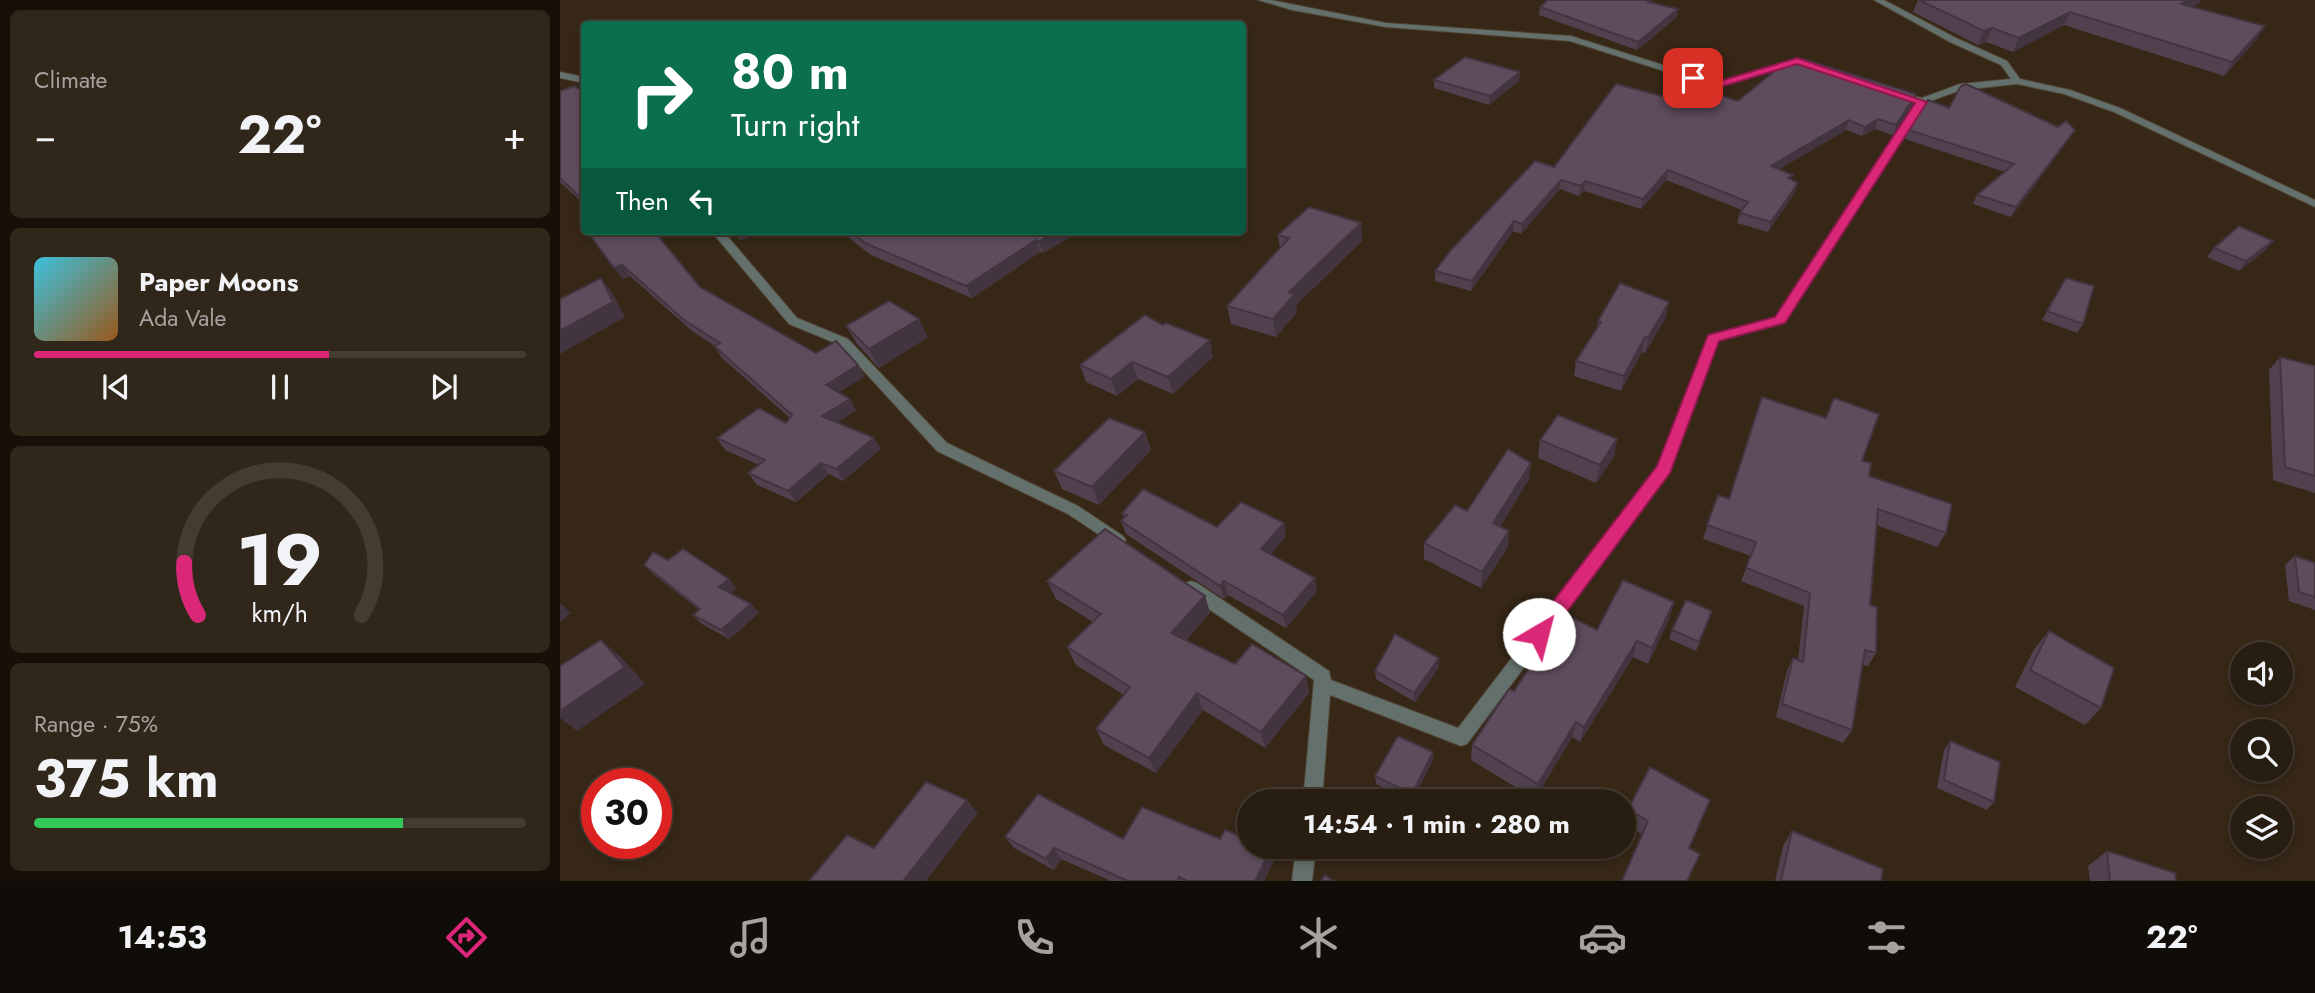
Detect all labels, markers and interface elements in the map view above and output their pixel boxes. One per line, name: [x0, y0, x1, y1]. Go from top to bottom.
text: 80 m: [731, 37, 849, 107]
pin: [1663, 48, 1723, 108]
icon: right: [616, 49, 707, 140]
icon: arrive: [1674, 59, 1712, 97]
text: Climate: [34, 63, 107, 97]
text: 22°: [238, 97, 321, 173]
text: Turn right: [731, 102, 860, 148]
text: −: [34, 108, 56, 163]
text: +: [503, 108, 526, 163]
text: Then: [616, 182, 669, 220]
icon: left: [683, 182, 721, 220]
text: Paper Moons: [139, 263, 299, 301]
text: Ada Vale: [139, 301, 226, 335]
icon: previous: [97, 368, 135, 406]
icon: pause: [261, 368, 299, 406]
icon: next: [425, 368, 463, 406]
text: 19: [237, 508, 323, 613]
text: km/h: [252, 595, 308, 631]
position arrow: [1502, 597, 1576, 671]
map controls: [2230, 642, 2293, 859]
button: sound: [2230, 642, 2293, 705]
text: Range · 75%: [34, 707, 158, 741]
button: search: [2230, 719, 2293, 782]
text: 375 km: [34, 741, 219, 817]
speed limit sign: 30: [581, 768, 672, 859]
button: layers: [2230, 796, 2293, 859]
text: 14:54 · 1 min · 280 m: [1303, 805, 1570, 843]
icon: directions: [442, 913, 491, 962]
icon: music: [726, 913, 775, 962]
icon: phone: [1010, 913, 1059, 962]
icon: climate: [1294, 913, 1343, 962]
icon: car: [1578, 913, 1627, 962]
icon: filters: [1862, 913, 1911, 962]
text: 14:53: [118, 914, 207, 960]
text: 22°: [2146, 914, 2197, 960]

